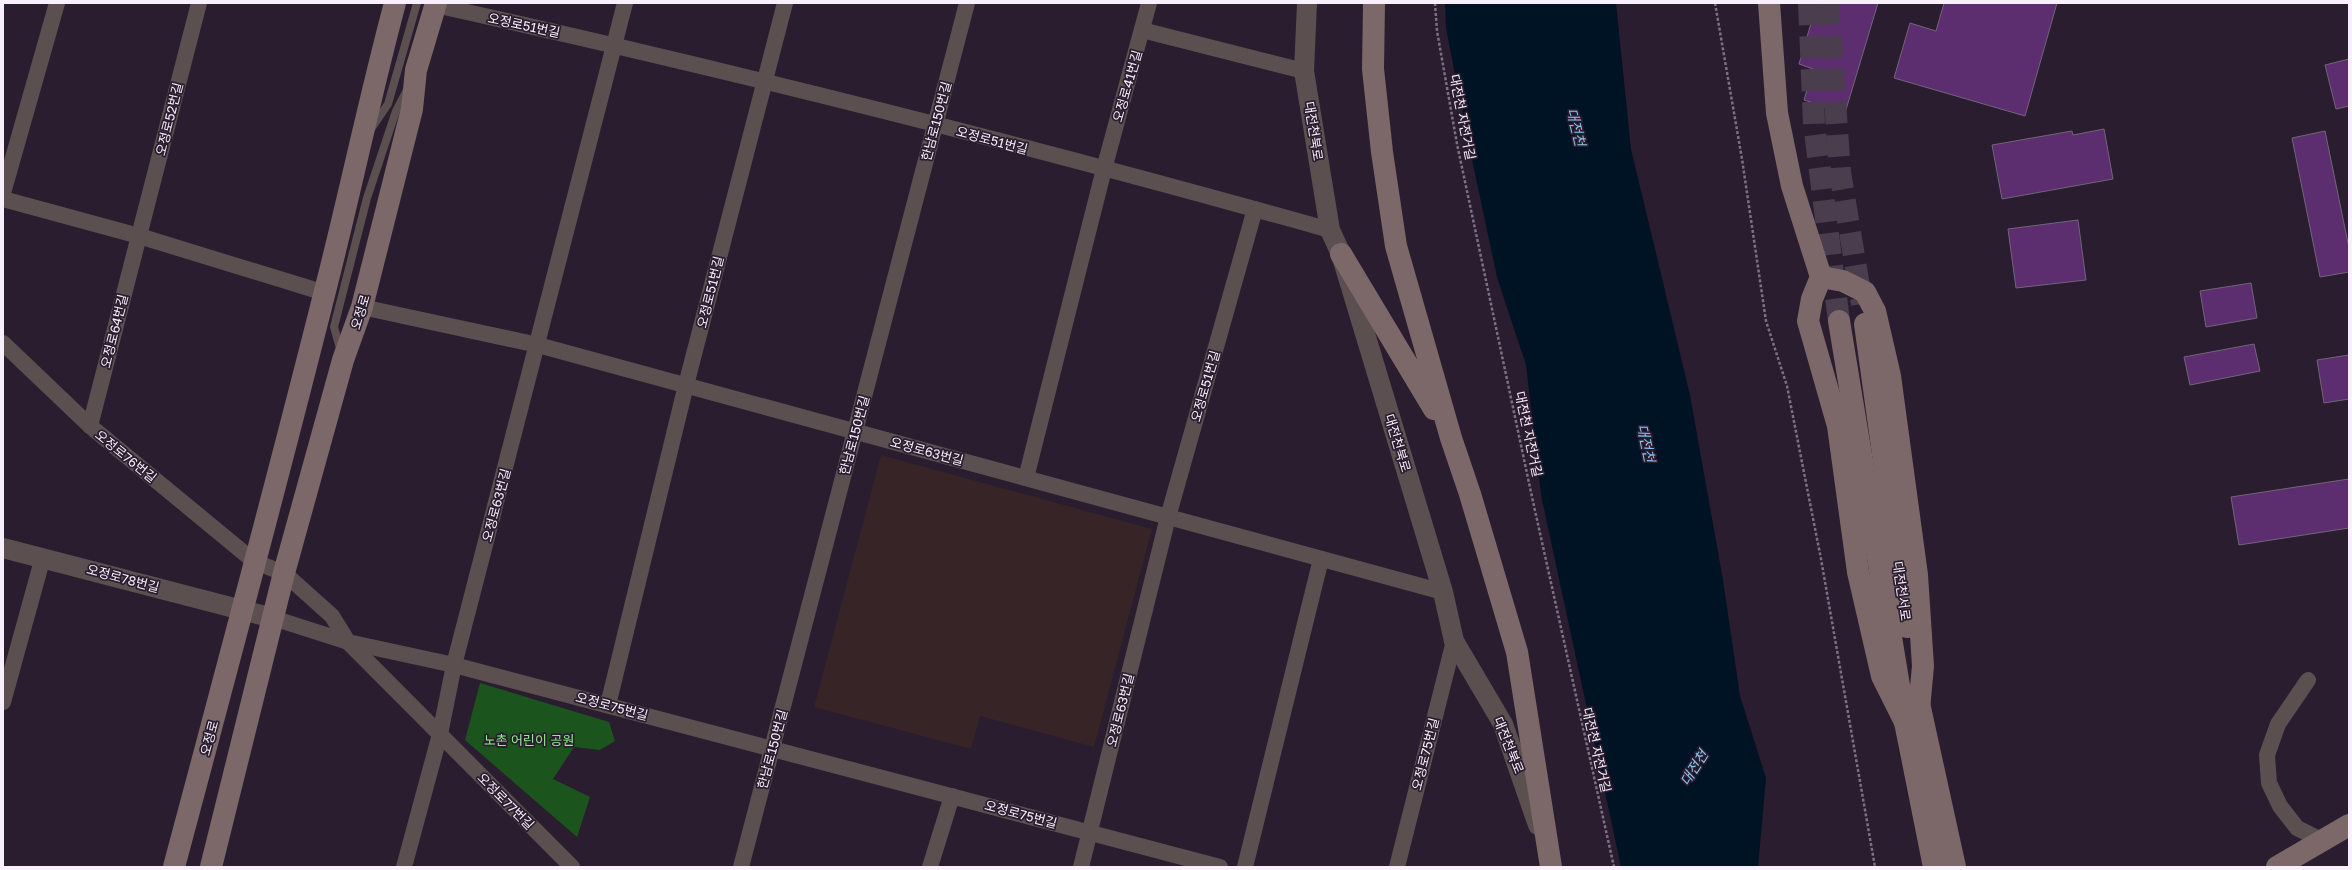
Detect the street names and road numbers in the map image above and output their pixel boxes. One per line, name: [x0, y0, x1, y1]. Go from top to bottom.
street label: 오정로51번길: [486, 10, 562, 40]
street label: 오정로41번길: [1109, 48, 1145, 124]
street label: 대전천 자전거길: [1447, 73, 1479, 161]
street label: 한남로150번길: [918, 79, 954, 163]
street label: 오정로52번길: [152, 81, 186, 157]
street label: 대전천북로: [1301, 100, 1327, 162]
street label: 오정로51번길: [954, 123, 1030, 157]
street label: 오정로51번길: [693, 254, 727, 330]
street label: 오정로64번길: [97, 292, 131, 370]
street label: 오정로: [347, 292, 373, 332]
street label: 오정로51번길: [1187, 348, 1223, 424]
street label: 대전천 자전거길: [1512, 390, 1546, 478]
street label: 한남로150번길: [836, 393, 872, 477]
street label: 대전천북로: [1382, 412, 1414, 474]
street label: 오정로76번길: [92, 426, 160, 486]
street label: 오정로63번길: [889, 434, 965, 468]
street label: 오정로63번길: [479, 467, 513, 543]
street label: 대전천서로: [1890, 560, 1914, 622]
street label: 오정로78번길: [85, 561, 161, 595]
street label: 오정로63번길: [1103, 672, 1137, 748]
street label: 오정로75번길: [574, 689, 650, 723]
street label: 대전천 자전거길: [1579, 706, 1615, 794]
street label: 한남로150번길: [754, 707, 790, 791]
street label: 대전천북로: [1490, 714, 1528, 776]
street label: 오정로75번길: [1408, 716, 1442, 792]
street label: 오정로: [197, 719, 221, 757]
street label: 오정로77번길: [474, 769, 538, 833]
street label: 오정로75번길: [983, 797, 1059, 831]

